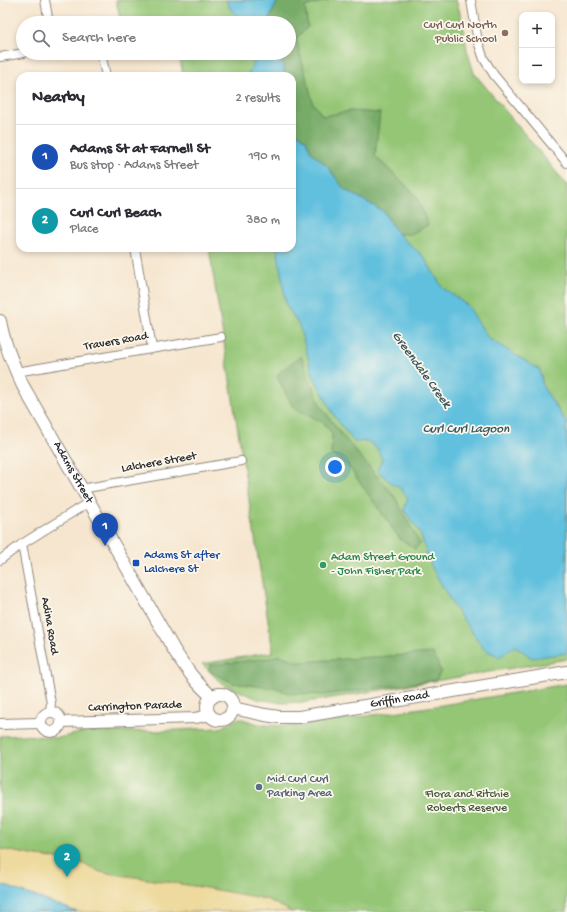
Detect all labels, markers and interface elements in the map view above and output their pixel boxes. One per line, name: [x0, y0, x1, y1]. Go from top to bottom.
map controls: [519, 12, 555, 84]
button: +: [519, 12, 555, 48]
search box: [16, 16, 296, 60]
place label: Curl Curl North Public School: [424, 19, 498, 47]
icon: search: [30, 27, 52, 49]
marker: Curl Curl North Public School: [500, 28, 510, 38]
text: Search here: [62, 29, 136, 47]
button: −: [519, 48, 555, 84]
text: Nearby: [32, 88, 85, 108]
text: 2 results: [235, 91, 280, 106]
text: Adams St at Farnell St: [70, 140, 210, 158]
text: 1: [42, 149, 48, 164]
text: 190 m: [249, 149, 280, 164]
text: Bus stop · Adams Street: [70, 158, 198, 173]
text: Curl Curl Beach: [70, 204, 162, 222]
text: 2: [42, 213, 48, 228]
text: 380 m: [246, 213, 280, 228]
text: Place: [70, 222, 98, 237]
street label: Travers Road: [82, 329, 150, 355]
water label: Greendale Creek: [388, 329, 454, 412]
water label: Curl Curl Lagoon: [423, 422, 510, 437]
street label: Adams Street: [49, 439, 96, 507]
street label: Lalchere Street: [121, 449, 199, 476]
your location: [325, 457, 345, 477]
pin: 1: [92, 513, 118, 546]
place label: Adams St after Lalchere St: [144, 549, 221, 577]
place label: Adam Street Ground - John Fisher Park: [331, 551, 435, 579]
marker: Adams St after Lalchere St: [131, 558, 141, 568]
marker: Adam Street Ground - John Fisher Park: [318, 560, 328, 570]
street label: Adina Road: [37, 596, 61, 657]
street label: Griffin Road: [369, 688, 431, 712]
street label: Carrington Parade: [88, 698, 183, 716]
place label: Mid Curl Curl Parking Area: [266, 773, 332, 801]
marker: Mid Curl Curl Parking Area: [254, 782, 264, 792]
park label: Flora and Ritchie Roberts Reserve: [424, 788, 510, 816]
pin: 2: [54, 844, 80, 877]

